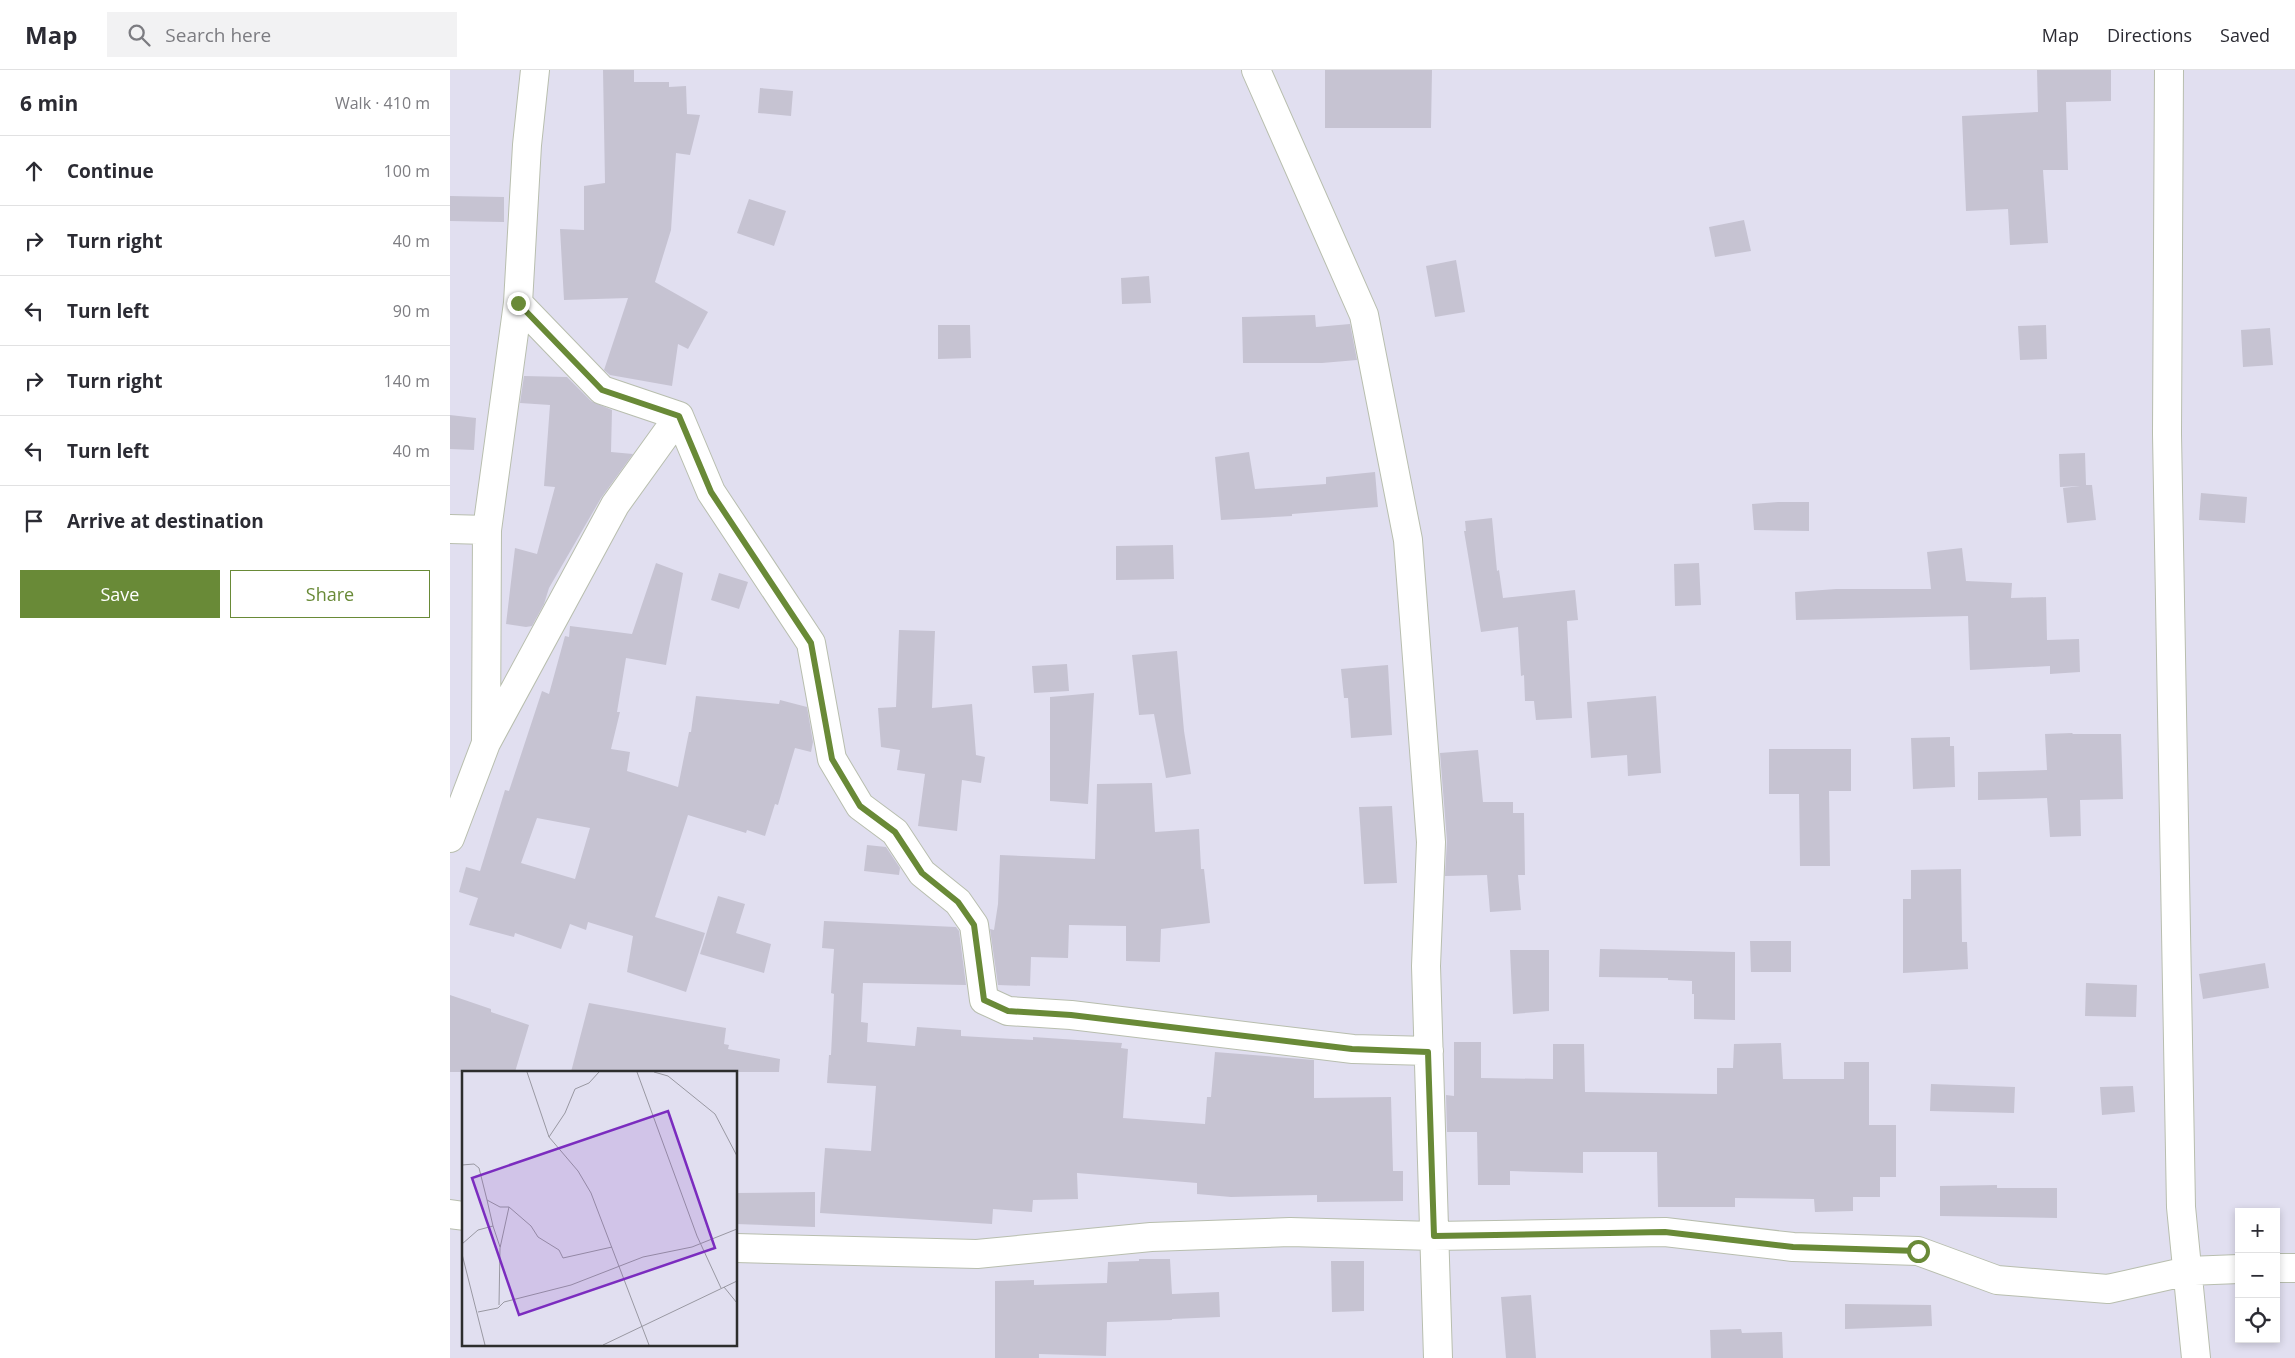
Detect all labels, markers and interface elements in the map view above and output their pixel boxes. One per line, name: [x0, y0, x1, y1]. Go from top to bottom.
search box: [107, 12, 457, 57]
text: Map: [25, 18, 77, 51]
icon: search: [125, 21, 153, 49]
text: Search here: [165, 22, 271, 48]
text: Map: [2042, 23, 2079, 47]
text: Directions: [2107, 23, 2192, 47]
text: Saved: [2220, 23, 2270, 47]
text: 6 min: [20, 89, 78, 117]
text: Walk · 410 m: [335, 92, 430, 114]
icon: ahead: [20, 157, 48, 185]
text: Continue: [67, 158, 154, 184]
text: 100 m: [384, 160, 430, 182]
icon: right: [20, 227, 48, 255]
text: Turn right: [67, 228, 162, 254]
text: 40 m: [393, 230, 430, 252]
route end: [507, 292, 530, 315]
icon: left: [20, 297, 48, 325]
text: Turn left: [67, 298, 149, 324]
text: 90 m: [393, 300, 430, 322]
icon: right: [20, 367, 48, 395]
text: Turn right: [67, 368, 162, 394]
text: 140 m: [384, 370, 430, 392]
icon: left: [20, 437, 48, 465]
text: Turn left: [67, 438, 149, 464]
text: 40 m: [393, 440, 430, 462]
icon: arrive: [20, 507, 48, 535]
text: Arrive at destination: [67, 508, 264, 534]
button: Save: [20, 570, 220, 618]
button: Share: [230, 570, 430, 618]
inset map: [462, 1071, 738, 1346]
map controls: [2235, 1208, 2280, 1343]
button: +: [2235, 1208, 2280, 1253]
route start: [1907, 1240, 1930, 1263]
button: −: [2235, 1253, 2280, 1298]
button: locate: [2235, 1298, 2280, 1343]

